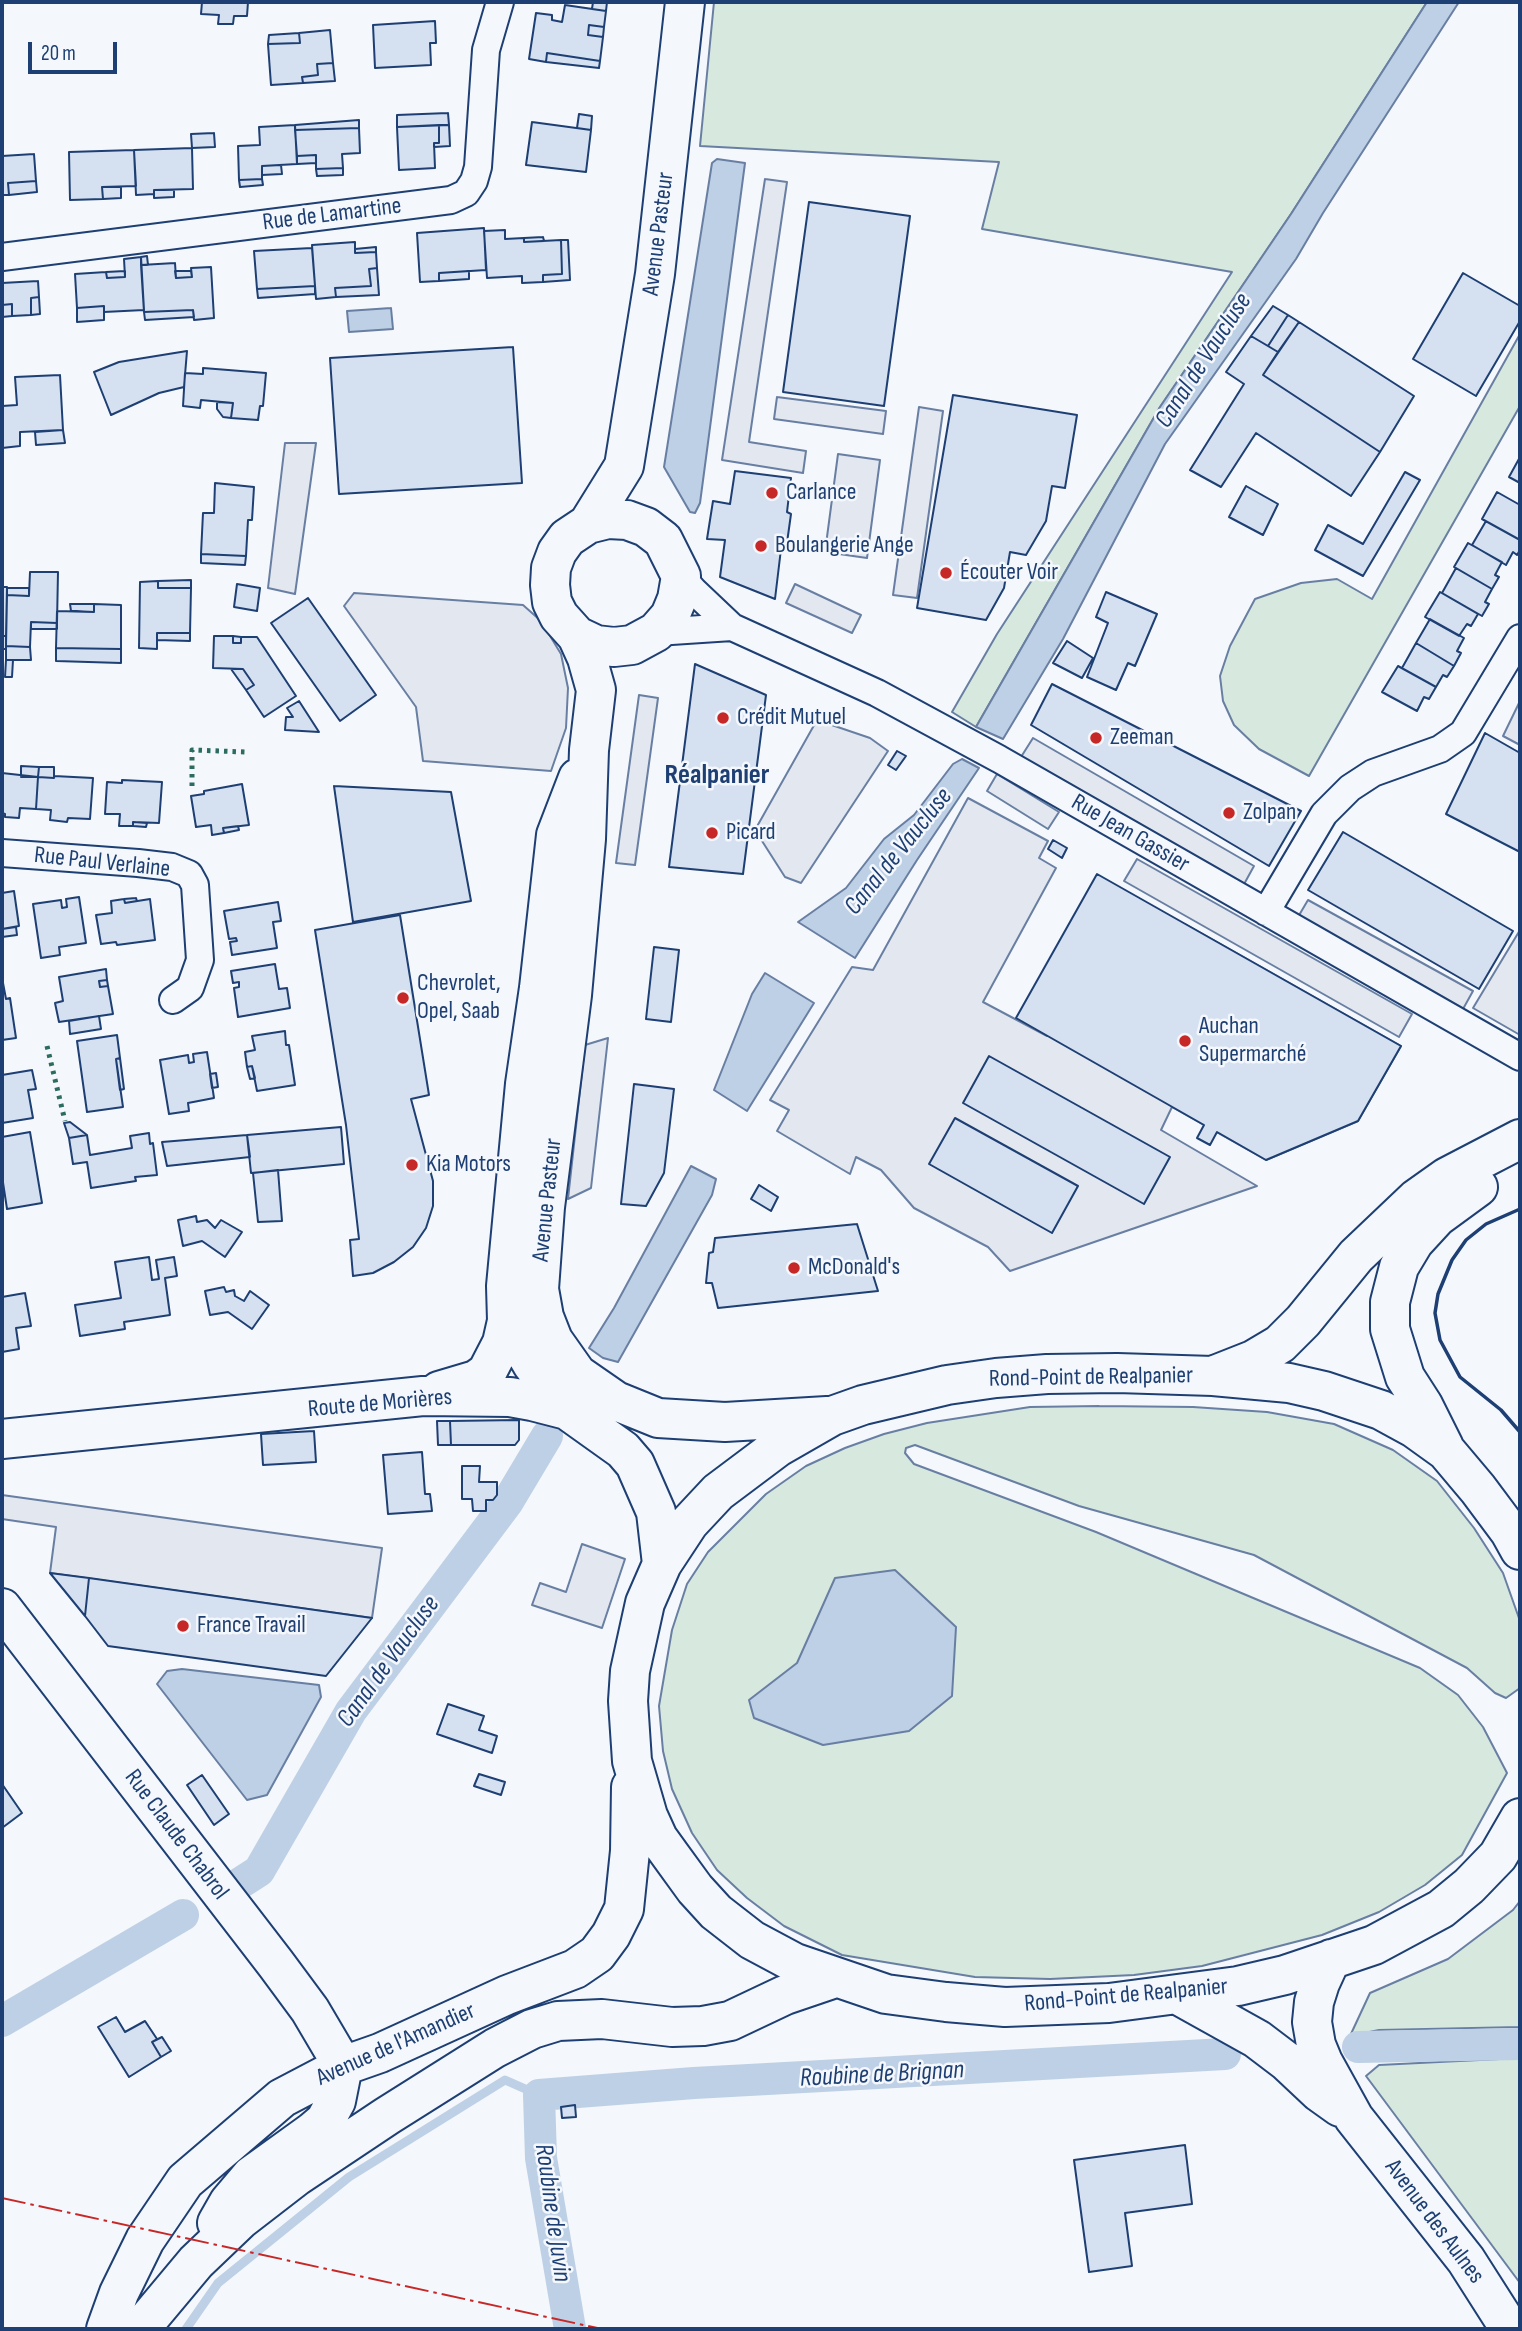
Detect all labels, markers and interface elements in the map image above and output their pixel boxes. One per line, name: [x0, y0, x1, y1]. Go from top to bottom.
scale bar: [32, 28, 121, 72]
text: 20 m: [41, 41, 76, 66]
street label: Avenue Pasteur: [637, 171, 681, 297]
street label: Rue de Lamartine: [261, 192, 403, 238]
water label: Canal de Vaucluse: [1149, 288, 1259, 434]
place label: Carlance: [786, 479, 856, 507]
marker: Carlance: [764, 485, 780, 501]
place label: Boulangerie Ange: [775, 532, 914, 560]
marker: Boulangerie Ange: [753, 538, 769, 554]
place label: Écouter Voir: [960, 559, 1058, 587]
marker: Écouter Voir: [938, 565, 954, 581]
place label: Crédit Mutuel: [737, 704, 846, 732]
marker: Crédit Mutuel: [715, 710, 731, 726]
place label: Zeeman: [1110, 724, 1174, 752]
marker: Zeeman: [1088, 730, 1104, 746]
district label: Réalpanier: [665, 759, 769, 793]
water label: Canal de Vaucluse: [838, 782, 960, 922]
street label: Rue Jean Gassier: [1066, 789, 1194, 879]
place label: Zolpan: [1243, 799, 1296, 827]
marker: Zolpan: [1221, 805, 1237, 821]
place label: Picard: [726, 819, 776, 847]
marker: Picard: [704, 825, 720, 841]
street label: Rue Paul Verlaine: [33, 842, 171, 884]
place label: Chevrolet, Opel, Saab: [417, 970, 501, 1026]
marker: Chevrolet, Opel, Saab: [395, 990, 411, 1006]
place label: Auchan Supermarché: [1199, 1013, 1306, 1069]
marker: Auchan Supermarché: [1177, 1033, 1193, 1049]
street label: Avenue Pasteur: [527, 1137, 569, 1263]
place label: Kia Motors: [426, 1151, 511, 1179]
marker: Kia Motors: [404, 1157, 420, 1173]
place label: McDonald's: [808, 1254, 900, 1282]
marker: McDonald's: [786, 1260, 802, 1276]
street label: Rond-Point de Realpanier: [989, 1362, 1193, 1394]
street label: Route de Morières: [307, 1383, 453, 1425]
water label: Canal de Vaucluse: [331, 1590, 447, 1734]
place label: France Travail: [197, 1612, 306, 1640]
marker: France Travail: [175, 1618, 191, 1634]
street label: Rue Claude Chabrol: [118, 1764, 234, 1906]
street label: Rond-Point de Realpanier: [1023, 1973, 1229, 2019]
street label: Avenue de l'Amandier: [312, 1997, 480, 2093]
water label: Roubine de Brignan: [799, 2055, 965, 2095]
water label: Roubine de Juvin: [527, 2142, 577, 2284]
street label: Avenue des Aulnes: [1378, 2154, 1490, 2290]

